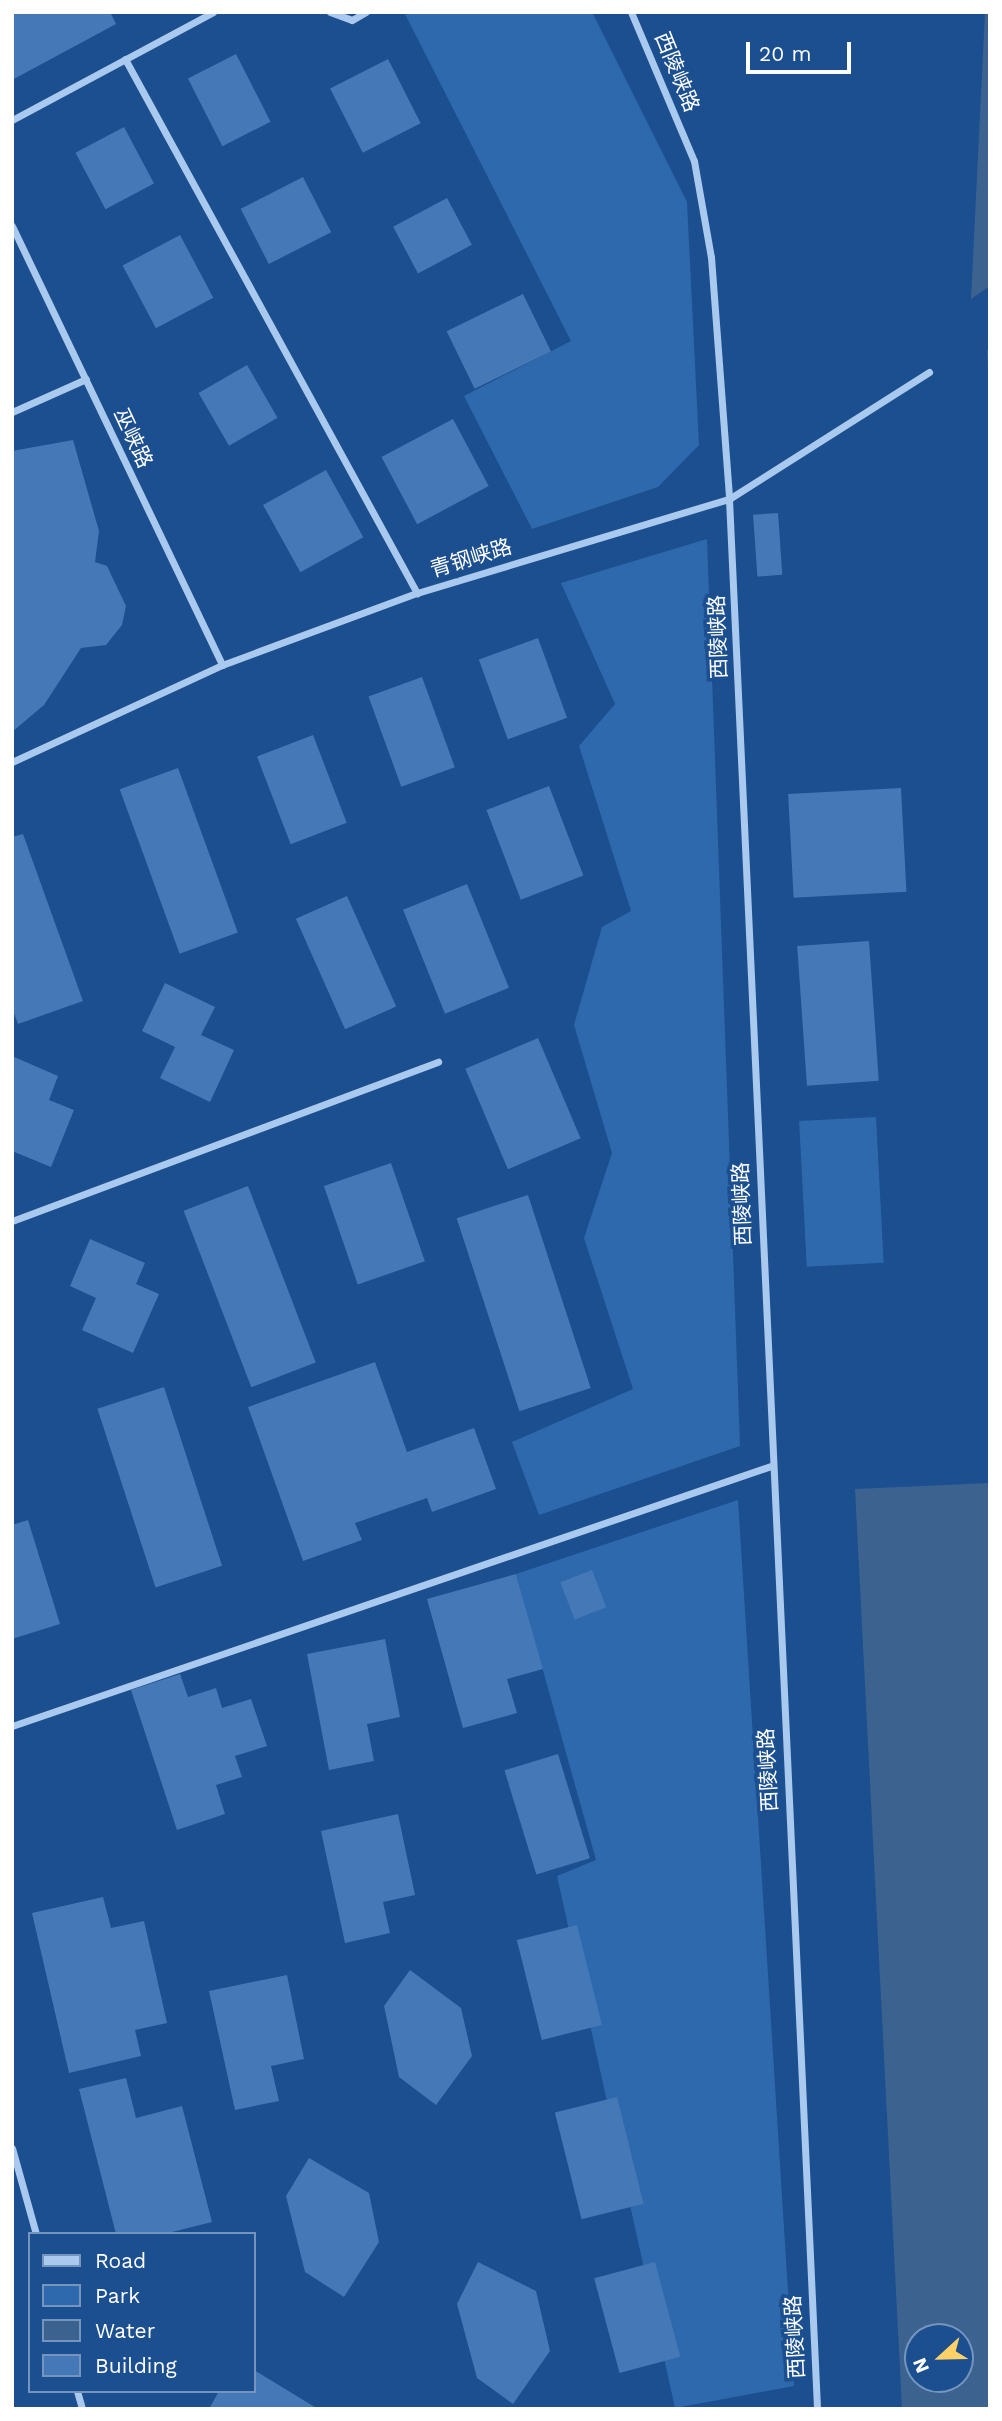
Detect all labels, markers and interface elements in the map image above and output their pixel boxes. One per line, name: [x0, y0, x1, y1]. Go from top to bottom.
street label: 西陵峡路: [650, 28, 704, 116]
scale bar: [750, 28, 855, 72]
text: 20 m: [759, 41, 811, 66]
street label: 巫峡路: [108, 404, 158, 472]
street label: 青钢峡路: [427, 534, 515, 582]
street label: 西陵峡路: [704, 595, 732, 679]
street label: 西陵峡路: [728, 1162, 756, 1246]
street label: 西陵峡路: [753, 1727, 783, 1813]
legend: [28, 2232, 256, 2393]
text: Road: [95, 2248, 146, 2273]
text: Park: [95, 2283, 140, 2308]
street label: 西陵峡路: [780, 2294, 810, 2380]
text: Water: [95, 2318, 155, 2343]
north arrow: [904, 2323, 974, 2393]
text: Building: [95, 2353, 177, 2378]
text: N: [908, 2354, 934, 2376]

